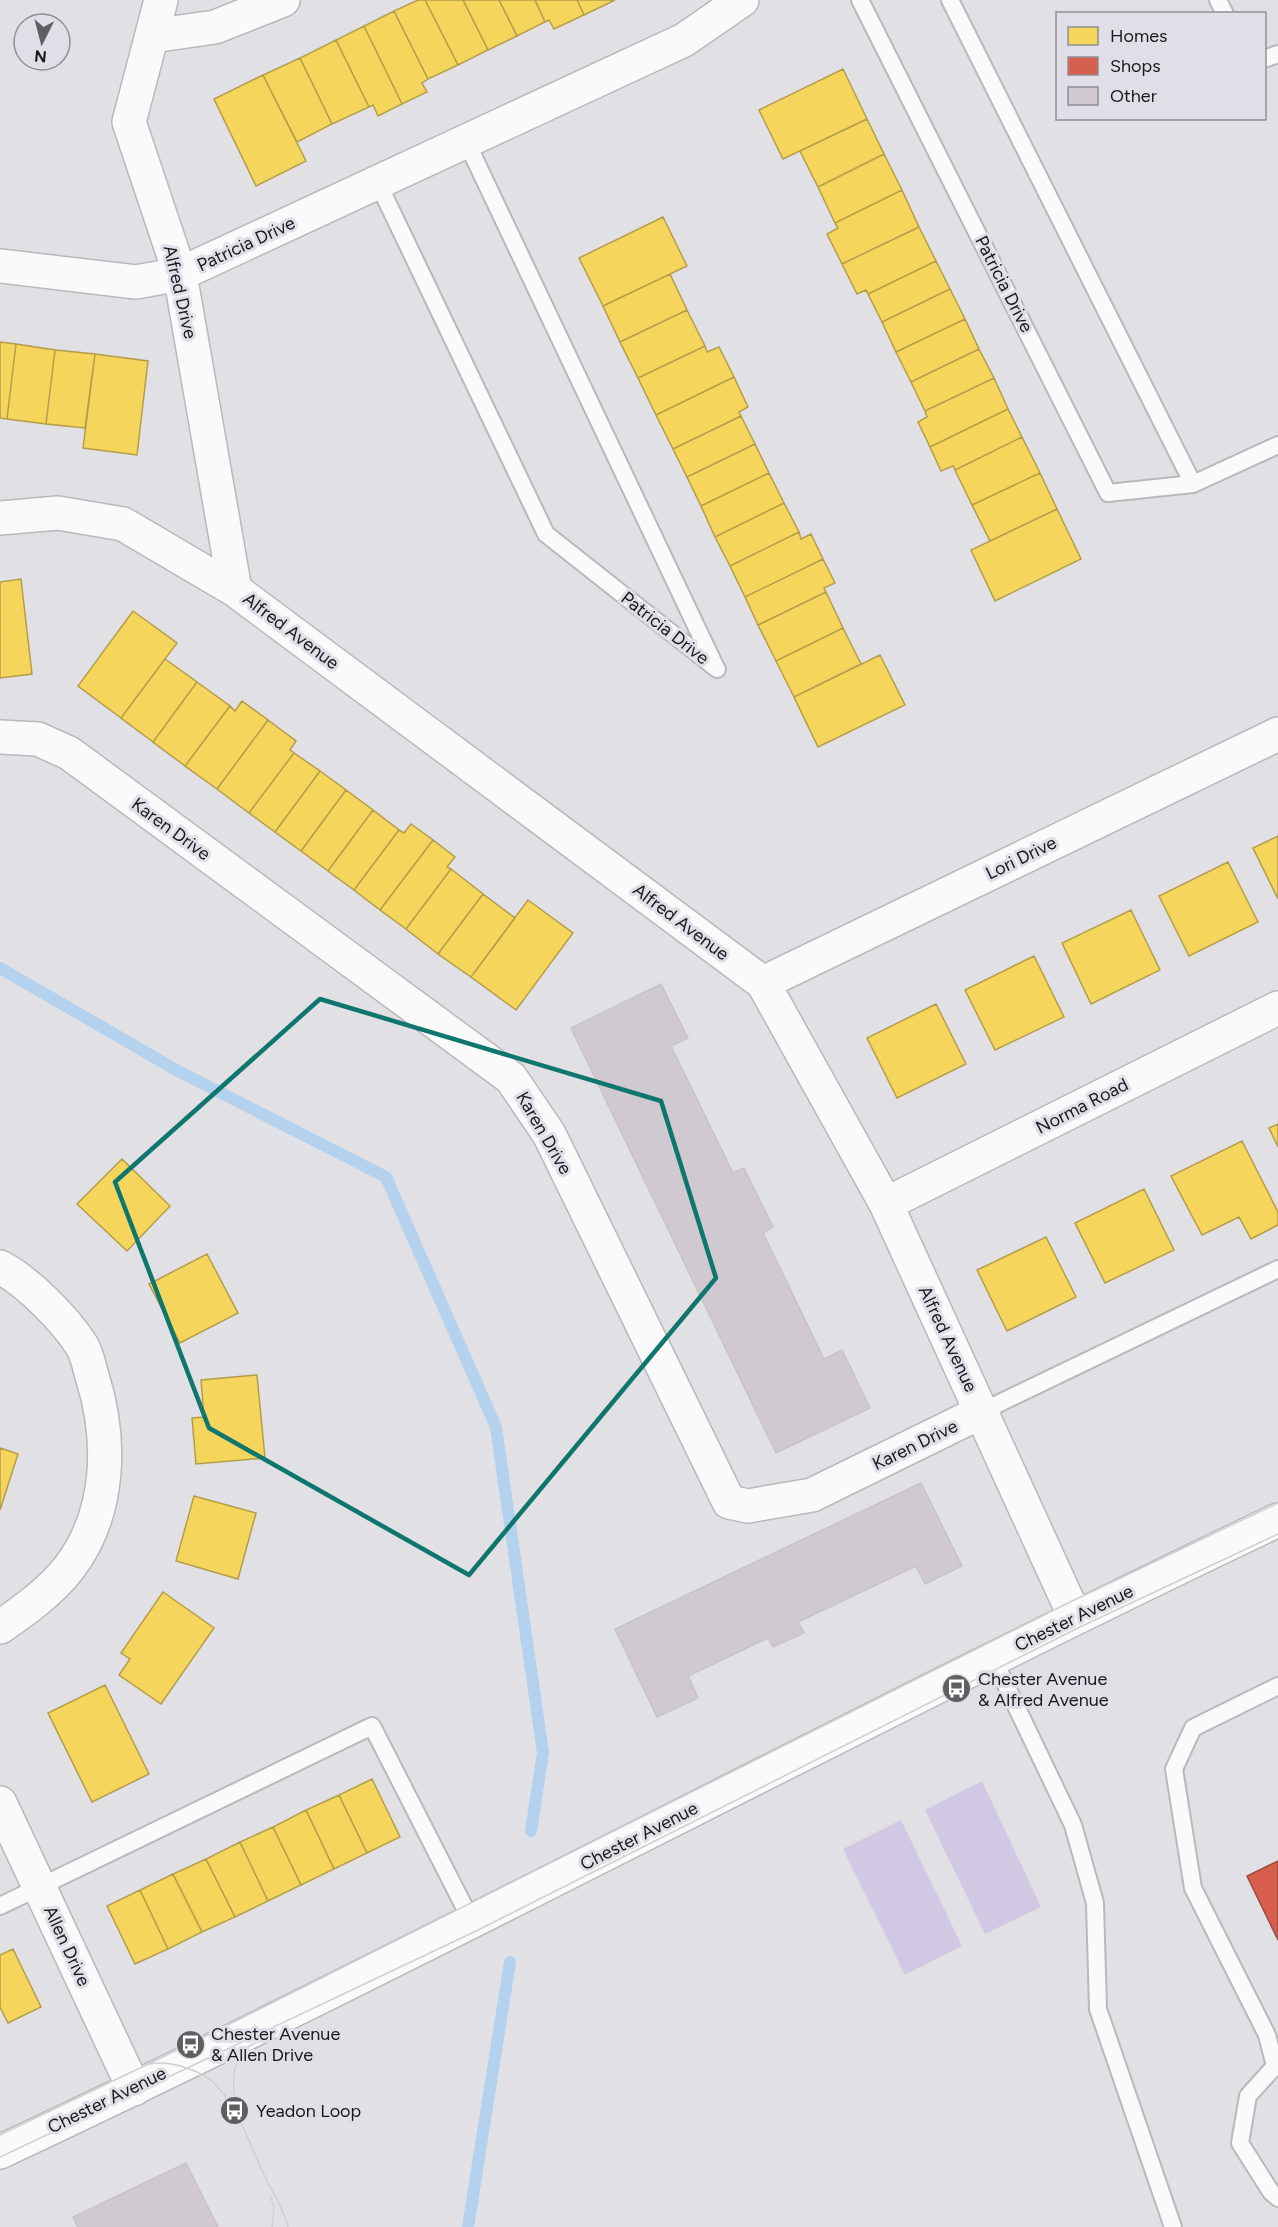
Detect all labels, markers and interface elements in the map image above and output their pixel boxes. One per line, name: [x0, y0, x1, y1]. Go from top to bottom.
north arrow: [12, 12, 72, 72]
legend: [1056, 12, 1266, 120]
text: Homes: [1110, 25, 1168, 47]
text: N: [33, 46, 48, 67]
text: Shops: [1110, 55, 1161, 77]
text: Other: [1110, 85, 1157, 107]
street label: Patricia Drive: [193, 212, 299, 276]
street label: Patricia Drive: [970, 232, 1038, 336]
street label: Alfred Drive: [159, 243, 201, 341]
street label: Patricia Drive: [617, 587, 714, 669]
street label: Alfred Avenue: [239, 588, 343, 674]
street label: Karen Drive: [127, 793, 215, 865]
street label: Lori Drive: [982, 831, 1060, 885]
street label: Alfred Avenue: [629, 879, 733, 965]
street label: Norma Road: [1032, 1073, 1132, 1139]
street label: Karen Drive: [511, 1088, 577, 1178]
street label: Alfred Avenue: [914, 1282, 982, 1396]
street label: Karen Drive: [869, 1415, 961, 1475]
street label: Chester Avenue: [1011, 1580, 1137, 1656]
place label: Chester Avenue & Alfred Avenue: [978, 1668, 1109, 1711]
bus stop icon: Chester Avenue & Alfred Avenue: [941, 1673, 973, 1705]
street label: Chester Avenue: [576, 1797, 702, 1875]
street label: Allen Drive: [39, 1902, 95, 1990]
place label: Chester Avenue & Allen Drive: [211, 2023, 340, 2066]
bus stop icon: Chester Avenue & Allen Drive: [174, 2028, 206, 2060]
street label: Chester Avenue: [44, 2062, 170, 2138]
bus stop icon: Yeadon Loop: [219, 2095, 251, 2127]
place label: Yeadon Loop: [256, 2100, 361, 2122]

